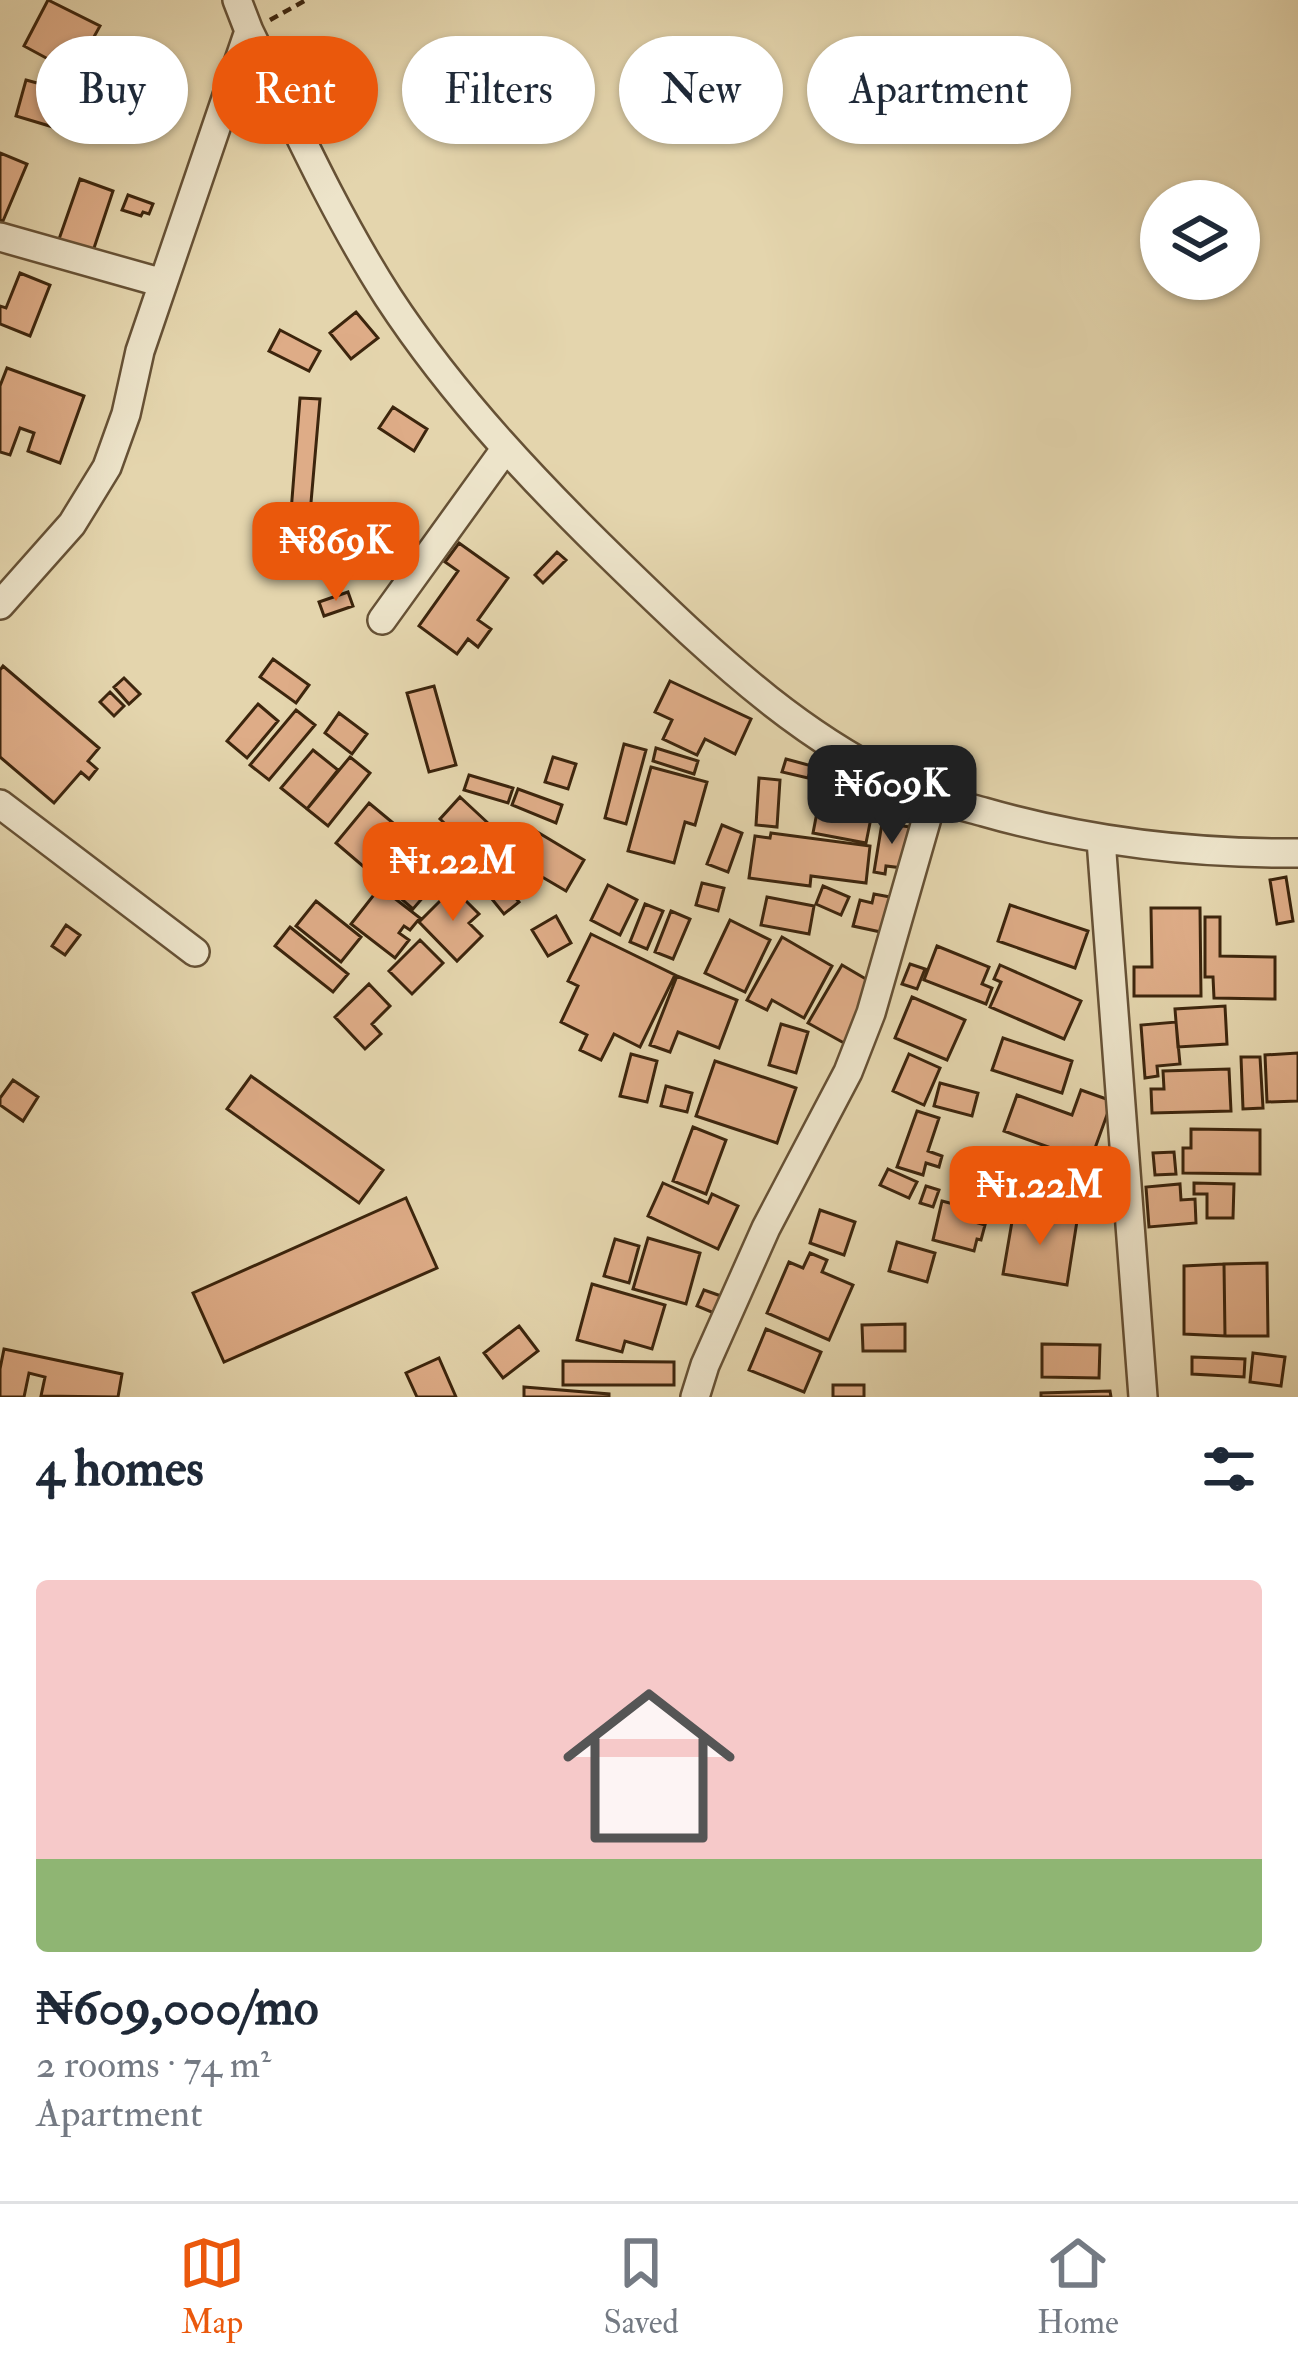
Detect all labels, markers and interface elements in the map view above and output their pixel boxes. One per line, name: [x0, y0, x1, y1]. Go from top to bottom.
chip: Buy: [36, 36, 188, 144]
chip: Rent: [212, 36, 378, 144]
chip: Filters: [402, 36, 595, 144]
chip: New: [619, 36, 783, 144]
chip: Apartment: [807, 36, 1071, 144]
map controls: [1140, 180, 1260, 300]
button: layers: [1140, 180, 1260, 300]
pin: ₦869K: [252, 502, 420, 604]
text: ₦869K: [279, 516, 393, 565]
pin: ₦609K: [808, 745, 976, 847]
text: ₦609K: [834, 759, 950, 808]
pin: ₦1.22M: [355, 822, 551, 924]
text: ₦1.22M: [390, 836, 516, 885]
pin: ₦1.22M: [942, 1146, 1138, 1248]
text: ₦1.22M: [977, 1160, 1103, 1209]
icon: filters: [1196, 1436, 1262, 1502]
text: 4 homes: [36, 1437, 204, 1501]
icon: home: [541, 1658, 757, 1874]
text: ₦609,000/mo: [36, 1976, 319, 2040]
text: 2 rooms · 74 m²: [36, 2040, 271, 2089]
text: Apartment: [36, 2089, 203, 2138]
tab: Map: [179, 2230, 245, 2343]
tab: Saved: [603, 2230, 679, 2343]
tab: Home: [1037, 2230, 1119, 2343]

